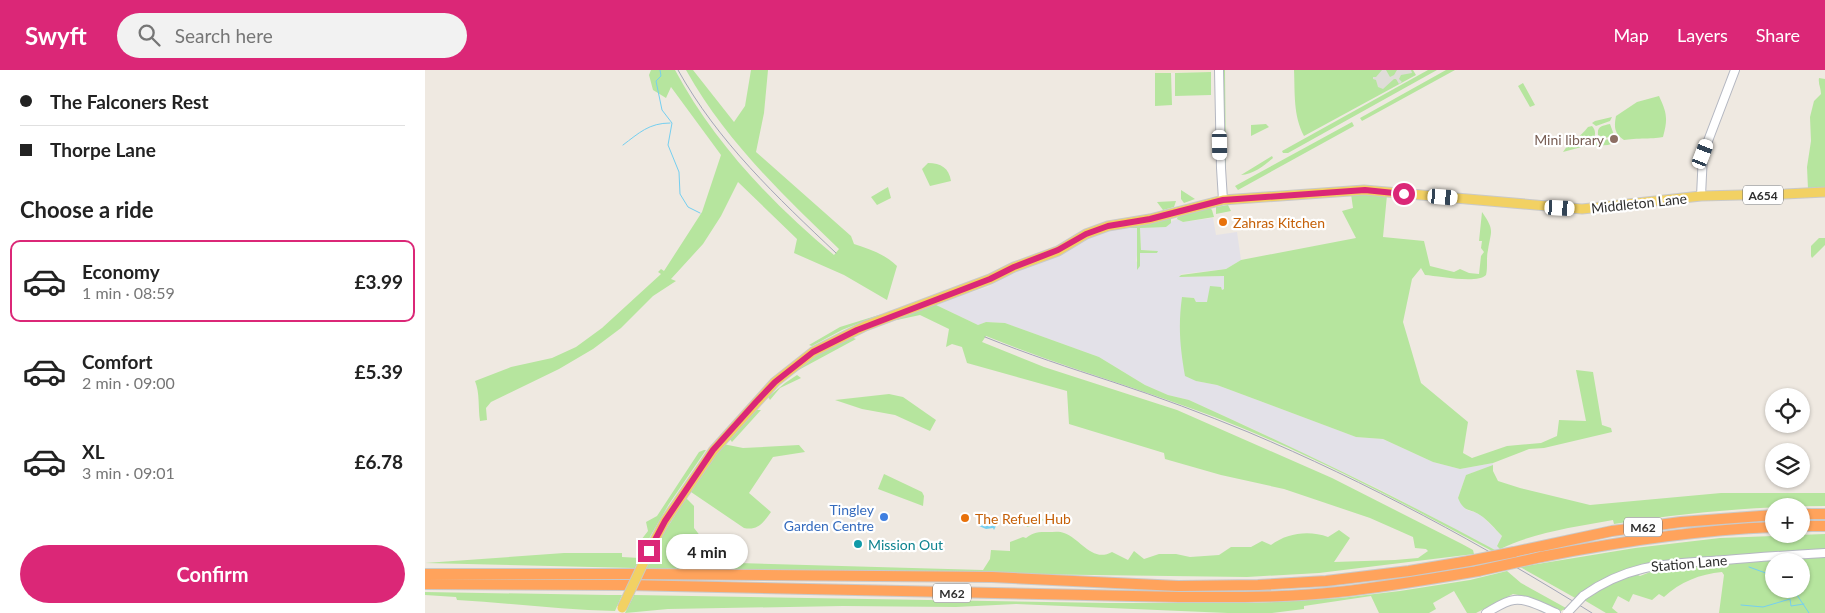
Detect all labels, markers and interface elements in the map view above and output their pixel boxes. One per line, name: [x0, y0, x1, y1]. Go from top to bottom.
search box: [117, 13, 467, 58]
text: Swyft: [25, 21, 87, 50]
icon: search: [135, 21, 163, 49]
text: Search here: [175, 24, 273, 47]
text: Map: [1613, 24, 1649, 46]
text: Layers: [1677, 24, 1728, 46]
text: Share: [1756, 24, 1800, 46]
text: The Falconers Rest: [50, 90, 208, 113]
car: [1212, 130, 1227, 160]
place label: Mini library: [1534, 131, 1605, 148]
marker: Mini library: [1608, 133, 1620, 145]
car: [1690, 137, 1715, 171]
text: Thorpe Lane: [50, 138, 156, 161]
route start: [1393, 183, 1415, 205]
road number: A654: [1743, 186, 1783, 204]
car: [1427, 188, 1458, 206]
street label: Middleton Lane: [1590, 190, 1688, 216]
text: Choose a ride: [20, 196, 154, 223]
car: [1544, 200, 1575, 216]
place label: Zahras Kitchen: [1233, 214, 1325, 231]
marker: Zahras Kitchen: [1217, 216, 1229, 228]
icon: car: [22, 259, 67, 304]
text: Economy: [82, 260, 160, 283]
text: £3.99: [354, 270, 403, 293]
text: 1 min · 08:59: [82, 283, 175, 302]
icon: car: [22, 349, 67, 394]
text: Comfort: [82, 350, 153, 373]
text: £5.39: [354, 360, 403, 383]
text: 2 min · 09:00: [82, 373, 175, 392]
map controls: [1765, 388, 1810, 598]
button: locate: [1765, 388, 1810, 433]
icon: car: [22, 439, 67, 484]
text: XL: [82, 440, 105, 463]
button: layers: [1765, 443, 1810, 488]
text: £6.78: [354, 450, 403, 473]
text: 3 min · 09:01: [82, 463, 175, 482]
button: +: [1765, 498, 1810, 543]
place label: Tingley Garden Centre: [784, 501, 875, 534]
place label: The Refuel Hub: [975, 510, 1071, 527]
marker: Tingley Garden Centre: [878, 511, 890, 523]
marker: The Refuel Hub: [959, 512, 971, 524]
road number: M62: [1624, 518, 1662, 537]
callout: 4 min: [667, 534, 749, 568]
place label: Mission Out: [868, 536, 943, 553]
marker: Mission Out: [852, 538, 864, 550]
route end: [638, 540, 660, 562]
text: 4 min: [687, 542, 727, 561]
button: Confirm: [20, 545, 405, 603]
street label: Station Lane: [1650, 551, 1728, 575]
button: −: [1765, 553, 1810, 598]
road number: M62: [933, 584, 971, 602]

